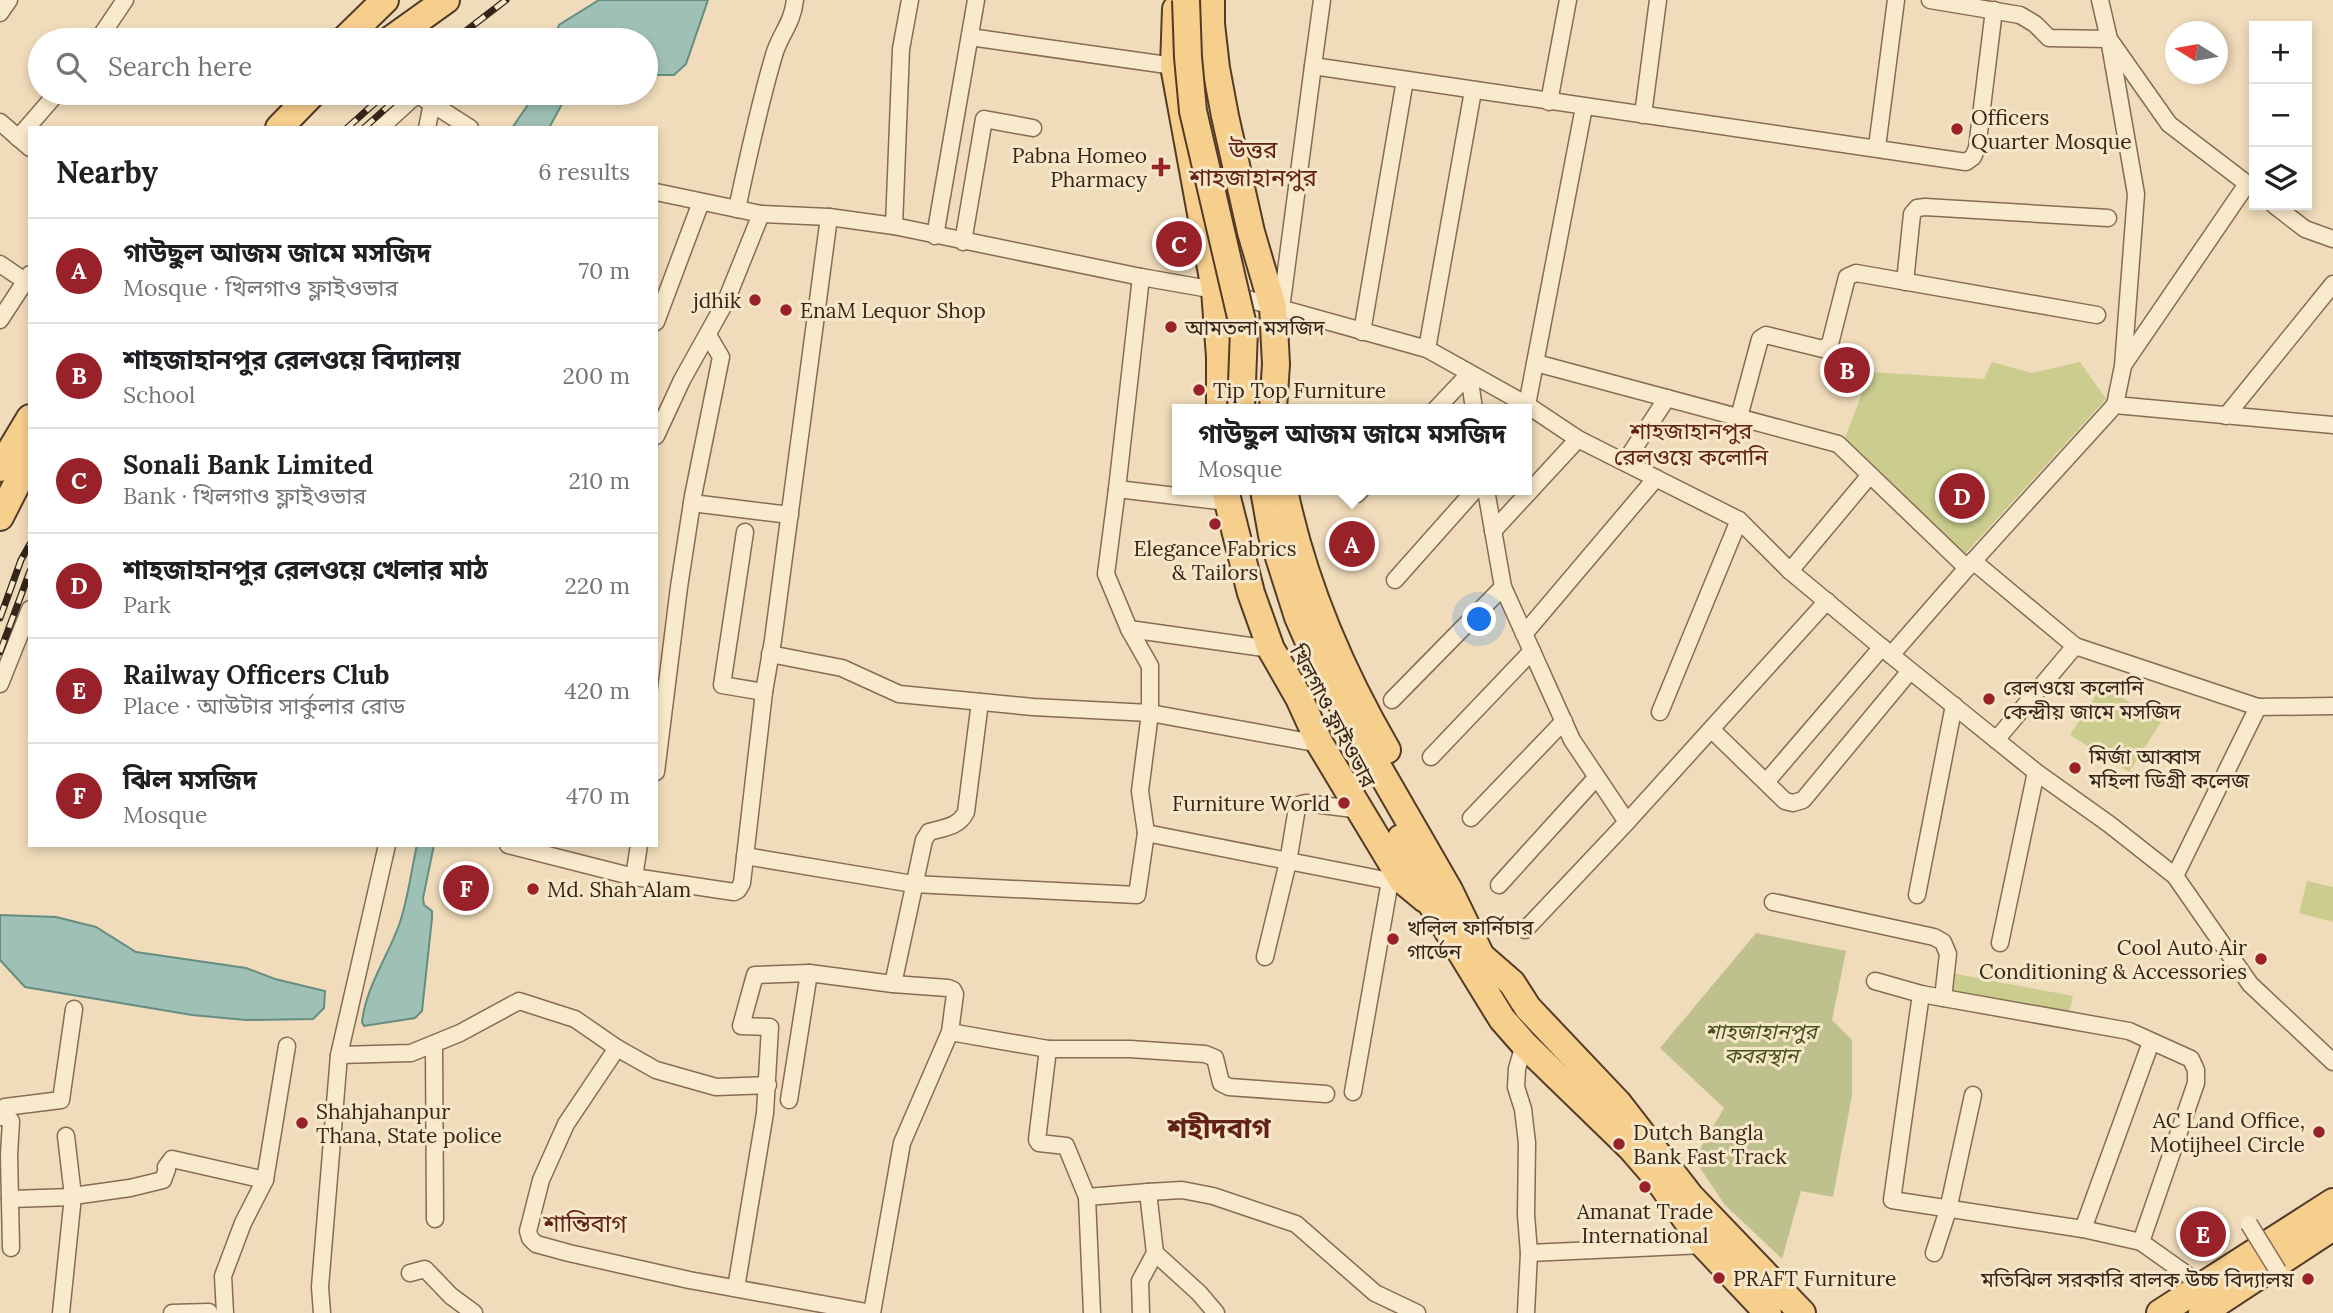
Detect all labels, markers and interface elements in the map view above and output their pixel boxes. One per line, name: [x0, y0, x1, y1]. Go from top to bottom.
north arrow: [2165, 21, 2228, 84]
map controls: [2249, 21, 2312, 210]
button: +: [2249, 21, 2312, 84]
search box: [28, 28, 658, 105]
icon: search: [52, 48, 90, 86]
text: Search here: [108, 50, 252, 83]
button: −: [2249, 84, 2312, 147]
place label: Officers Quarter Mosque: [1971, 104, 2132, 155]
marker: Officers Quarter Mosque: [1949, 121, 1965, 137]
district label: উত্তর শাহজাহানপুর: [1188, 134, 1318, 193]
place label: Pabna Homeo Pharmacy: [1012, 142, 1147, 193]
button: layers: [2249, 147, 2312, 210]
text: Nearby: [56, 153, 158, 191]
text: 6 results: [538, 157, 630, 186]
marker: Pabna Homeo Pharmacy: [1153, 159, 1169, 175]
pin: C: [1156, 218, 1202, 270]
text: গাউছুল আজম জামে মসজিদ: [123, 236, 431, 269]
text: A: [71, 256, 87, 285]
text: 70 m: [579, 256, 630, 285]
text: Mosque · খিলগাও ফ্লাইওভার: [123, 273, 398, 302]
place label: jdhik: [691, 287, 742, 314]
marker: jdhik: [747, 292, 763, 308]
place label: EnaM Lequor Shop: [800, 297, 986, 324]
marker: EnaM Lequor Shop: [778, 302, 794, 318]
place label: আমতলা মসজিদ: [1184, 314, 1325, 341]
marker: আমতলা মসজিদ: [1163, 319, 1179, 335]
text: শাহজাহানপুর রেলওয়ে বিদ্যালয়: [123, 343, 461, 376]
pin: B: [1824, 344, 1870, 396]
text: B: [71, 361, 87, 390]
text: 200 m: [562, 361, 630, 390]
place label: Tip Top Furniture: [1213, 377, 1386, 404]
text: School: [123, 380, 195, 409]
marker: Tip Top Furniture: [1191, 382, 1207, 398]
popup: [1172, 404, 1532, 495]
district label: শাহজাহানপুর রেলওয়ে কলোনি: [1614, 416, 1769, 471]
text: গাউছুল আজম জামে মসজিদ: [1198, 417, 1506, 450]
text: Sonali Bank Limited: [123, 448, 373, 481]
text: Mosque: [1198, 454, 1283, 483]
text: C: [71, 466, 87, 495]
text: 210 m: [568, 466, 630, 495]
pin: D: [1939, 470, 1985, 522]
text: Bank · খিলগাও ফ্লাইওভার: [123, 481, 366, 510]
marker: Elegance Fabrics & Tailors: [1207, 516, 1223, 532]
pin: A: [1329, 518, 1375, 570]
place label: Elegance Fabrics & Tailors: [1134, 535, 1296, 586]
text: শাহজাহানপুর রেলওয়ে খেলার মাঠ: [123, 553, 488, 586]
text: D: [70, 571, 88, 600]
text: 220 m: [564, 571, 630, 600]
text: Park: [123, 590, 171, 619]
your location: [1462, 602, 1496, 636]
street label: খিলগাও ফ্লাইওভার: [1284, 639, 1382, 792]
text: Railway Officers Club: [123, 658, 389, 691]
place label: রেলওয়ে কলোনি কেন্দ্রীয় জামে মসজিদ: [2003, 674, 2181, 725]
text: E: [72, 676, 86, 705]
text: 420 m: [564, 676, 630, 705]
text: Place · আউটার সার্কুলার রোড: [123, 691, 405, 720]
marker: রেলওয়ে কলোনি কেন্দ্রীয় জামে মসজিদ: [1981, 691, 1997, 707]
place label: মির্জা আব্বাস মহিলা ডিগ্রী কলেজ: [2088, 743, 2250, 794]
marker: মির্জা আব্বাস মহিলা ডিগ্রী কলেজ: [2067, 760, 2083, 776]
text: ঝিল মসজিদ: [123, 763, 257, 796]
text: F: [72, 781, 86, 810]
text: 470 m: [566, 781, 630, 810]
place label: Furniture World: [1172, 790, 1330, 817]
marker: Furniture World: [1336, 795, 1352, 811]
text: Mosque: [123, 800, 208, 829]
pin: F: [443, 862, 489, 914]
place label: Md. Shah Alam: [547, 876, 691, 903]
marker: Md. Shah Alam: [525, 881, 541, 897]
place label: খলিল ফার্নিচার গার্ডেন: [1407, 914, 1534, 965]
marker: খলিল ফার্নিচার গার্ডেন: [1385, 931, 1401, 947]
place label: Cool Auto Air Conditioning & Accessories: [1979, 934, 2247, 985]
marker: Cool Auto Air Conditioning & Accessories: [2253, 951, 2269, 967]
park label: শাহজাহানপুর কবরস্থান: [1705, 1018, 1820, 1069]
place label: Shahjahanpur Thana, State police: [316, 1098, 502, 1149]
place label: AC Land Office, Motijheel Circle: [2150, 1107, 2305, 1158]
district label: শহীদবাগ: [1166, 1110, 1271, 1146]
marker: Shahjahanpur Thana, State police: [294, 1115, 310, 1131]
place label: Dutch Bangla Bank Fast Track: [1633, 1119, 1787, 1170]
marker: AC Land Office, Motijheel Circle: [2311, 1124, 2327, 1140]
marker: Dutch Bangla Bank Fast Track: [1611, 1136, 1627, 1152]
marker: Amanat Trade International: [1637, 1179, 1653, 1195]
place label: Amanat Trade International: [1576, 1198, 1713, 1249]
district label: শান্তিবাগ: [542, 1208, 627, 1239]
pin: E: [2180, 1208, 2226, 1260]
place label: PRAFT Furniture: [1733, 1265, 1896, 1292]
place label: মতিঝিল সরকারি বালক উচ্চ বিদ্যালয়: [1980, 1266, 2295, 1293]
marker: PRAFT Furniture: [1711, 1270, 1727, 1286]
marker: মতিঝিল সরকারি বালক উচ্চ বিদ্যালয়: [2300, 1271, 2316, 1287]

